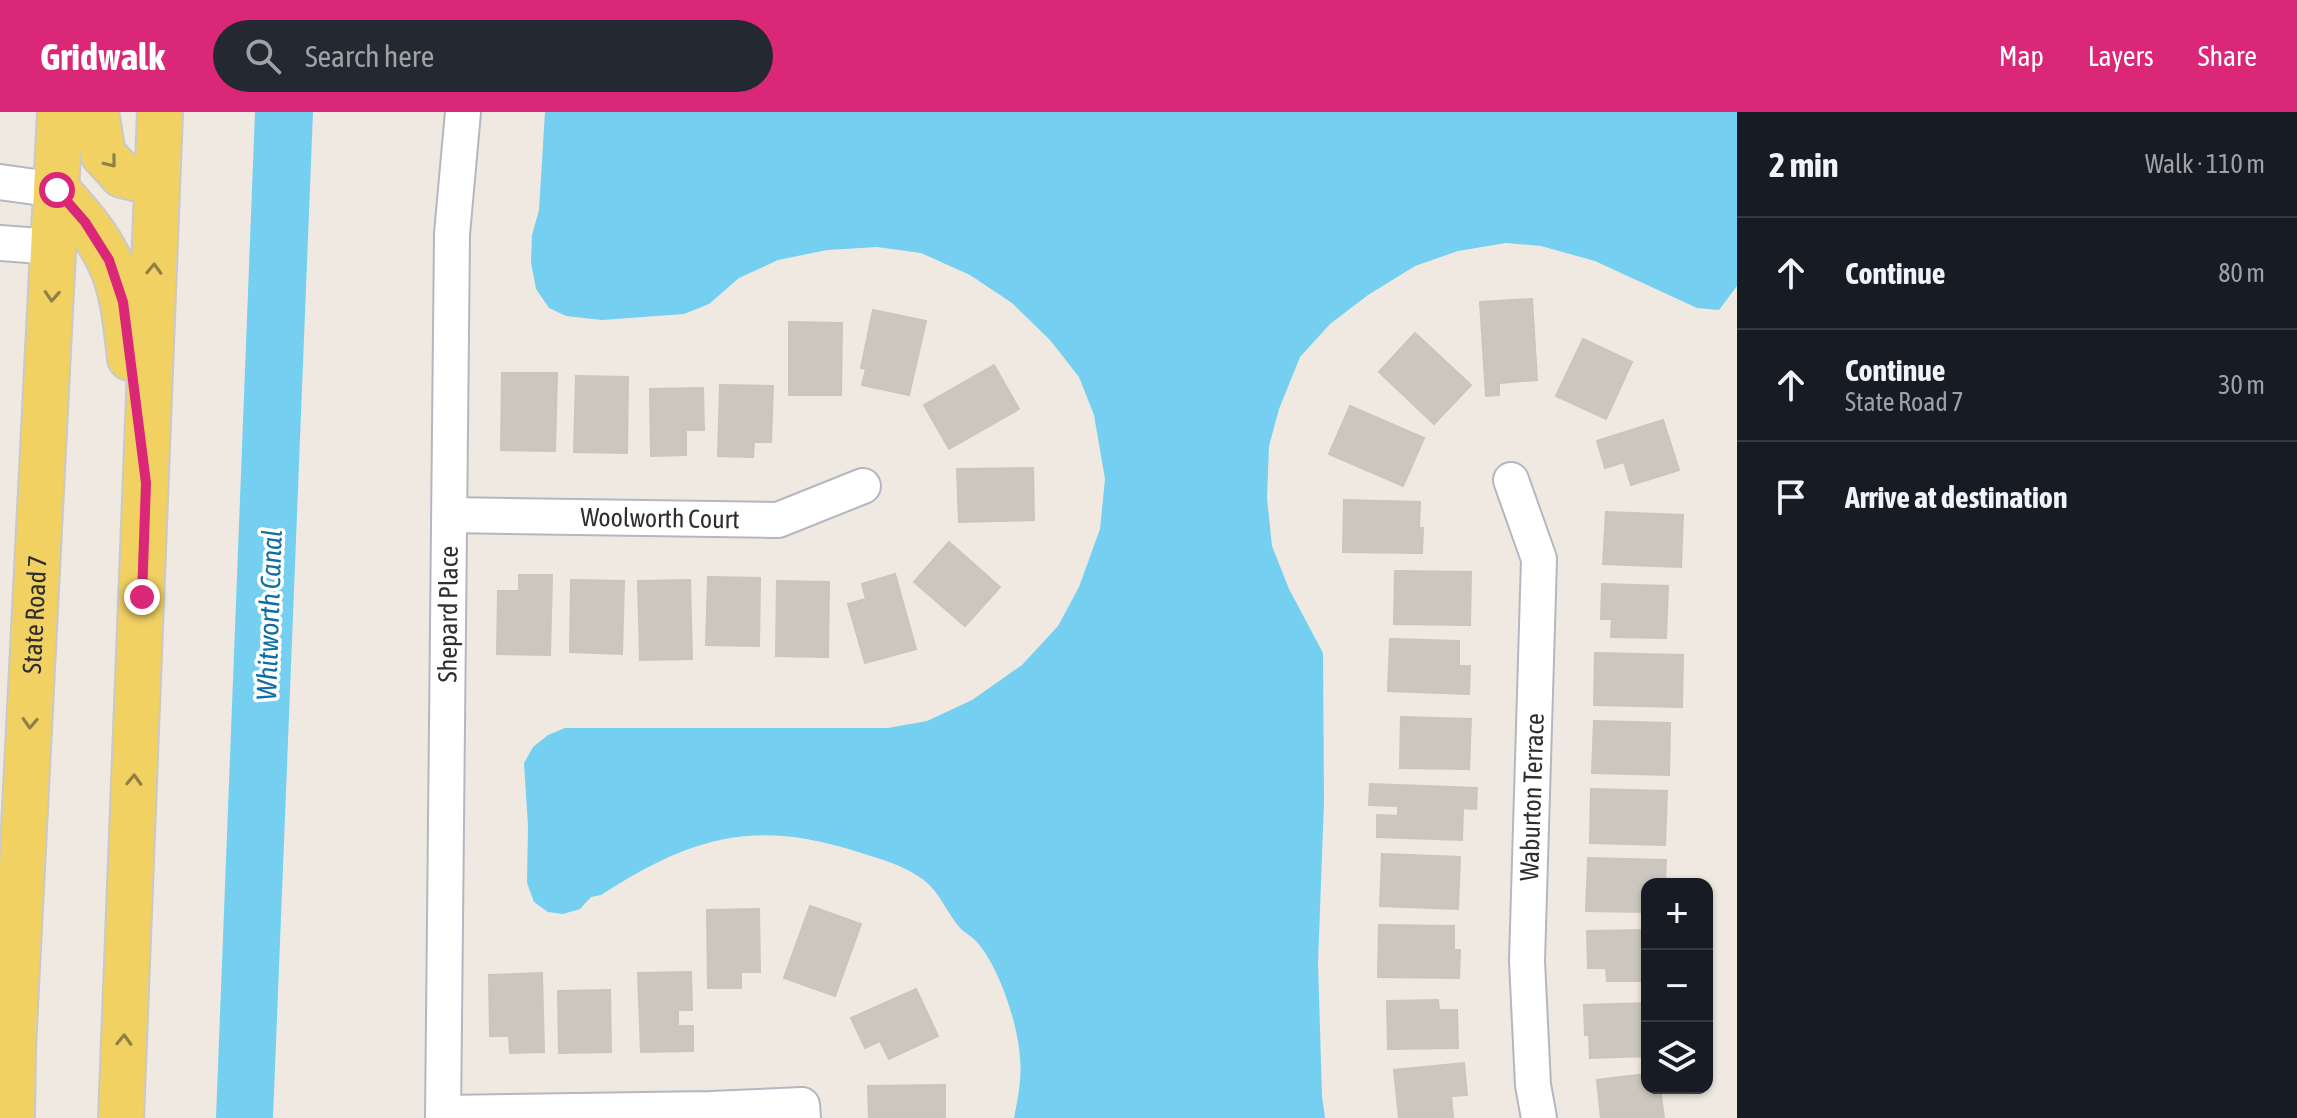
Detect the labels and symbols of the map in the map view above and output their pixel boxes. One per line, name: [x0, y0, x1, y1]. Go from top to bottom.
one-way arrow: [101, 153, 115, 168]
route start: [39, 172, 75, 208]
one-way arrow: [146, 262, 163, 275]
one-way arrow: [44, 290, 61, 303]
street label: Woolworth Court: [580, 502, 740, 534]
water label: Whitworth Canal: [250, 529, 288, 701]
street label: Shepard Place: [432, 546, 464, 682]
street label: State Road 7: [17, 555, 53, 675]
route end: [124, 579, 160, 615]
street label: Waburton Terrace: [1514, 712, 1550, 882]
one-way arrow: [22, 717, 39, 730]
one-way arrow: [126, 773, 143, 786]
one-way arrow: [115, 1033, 132, 1046]

